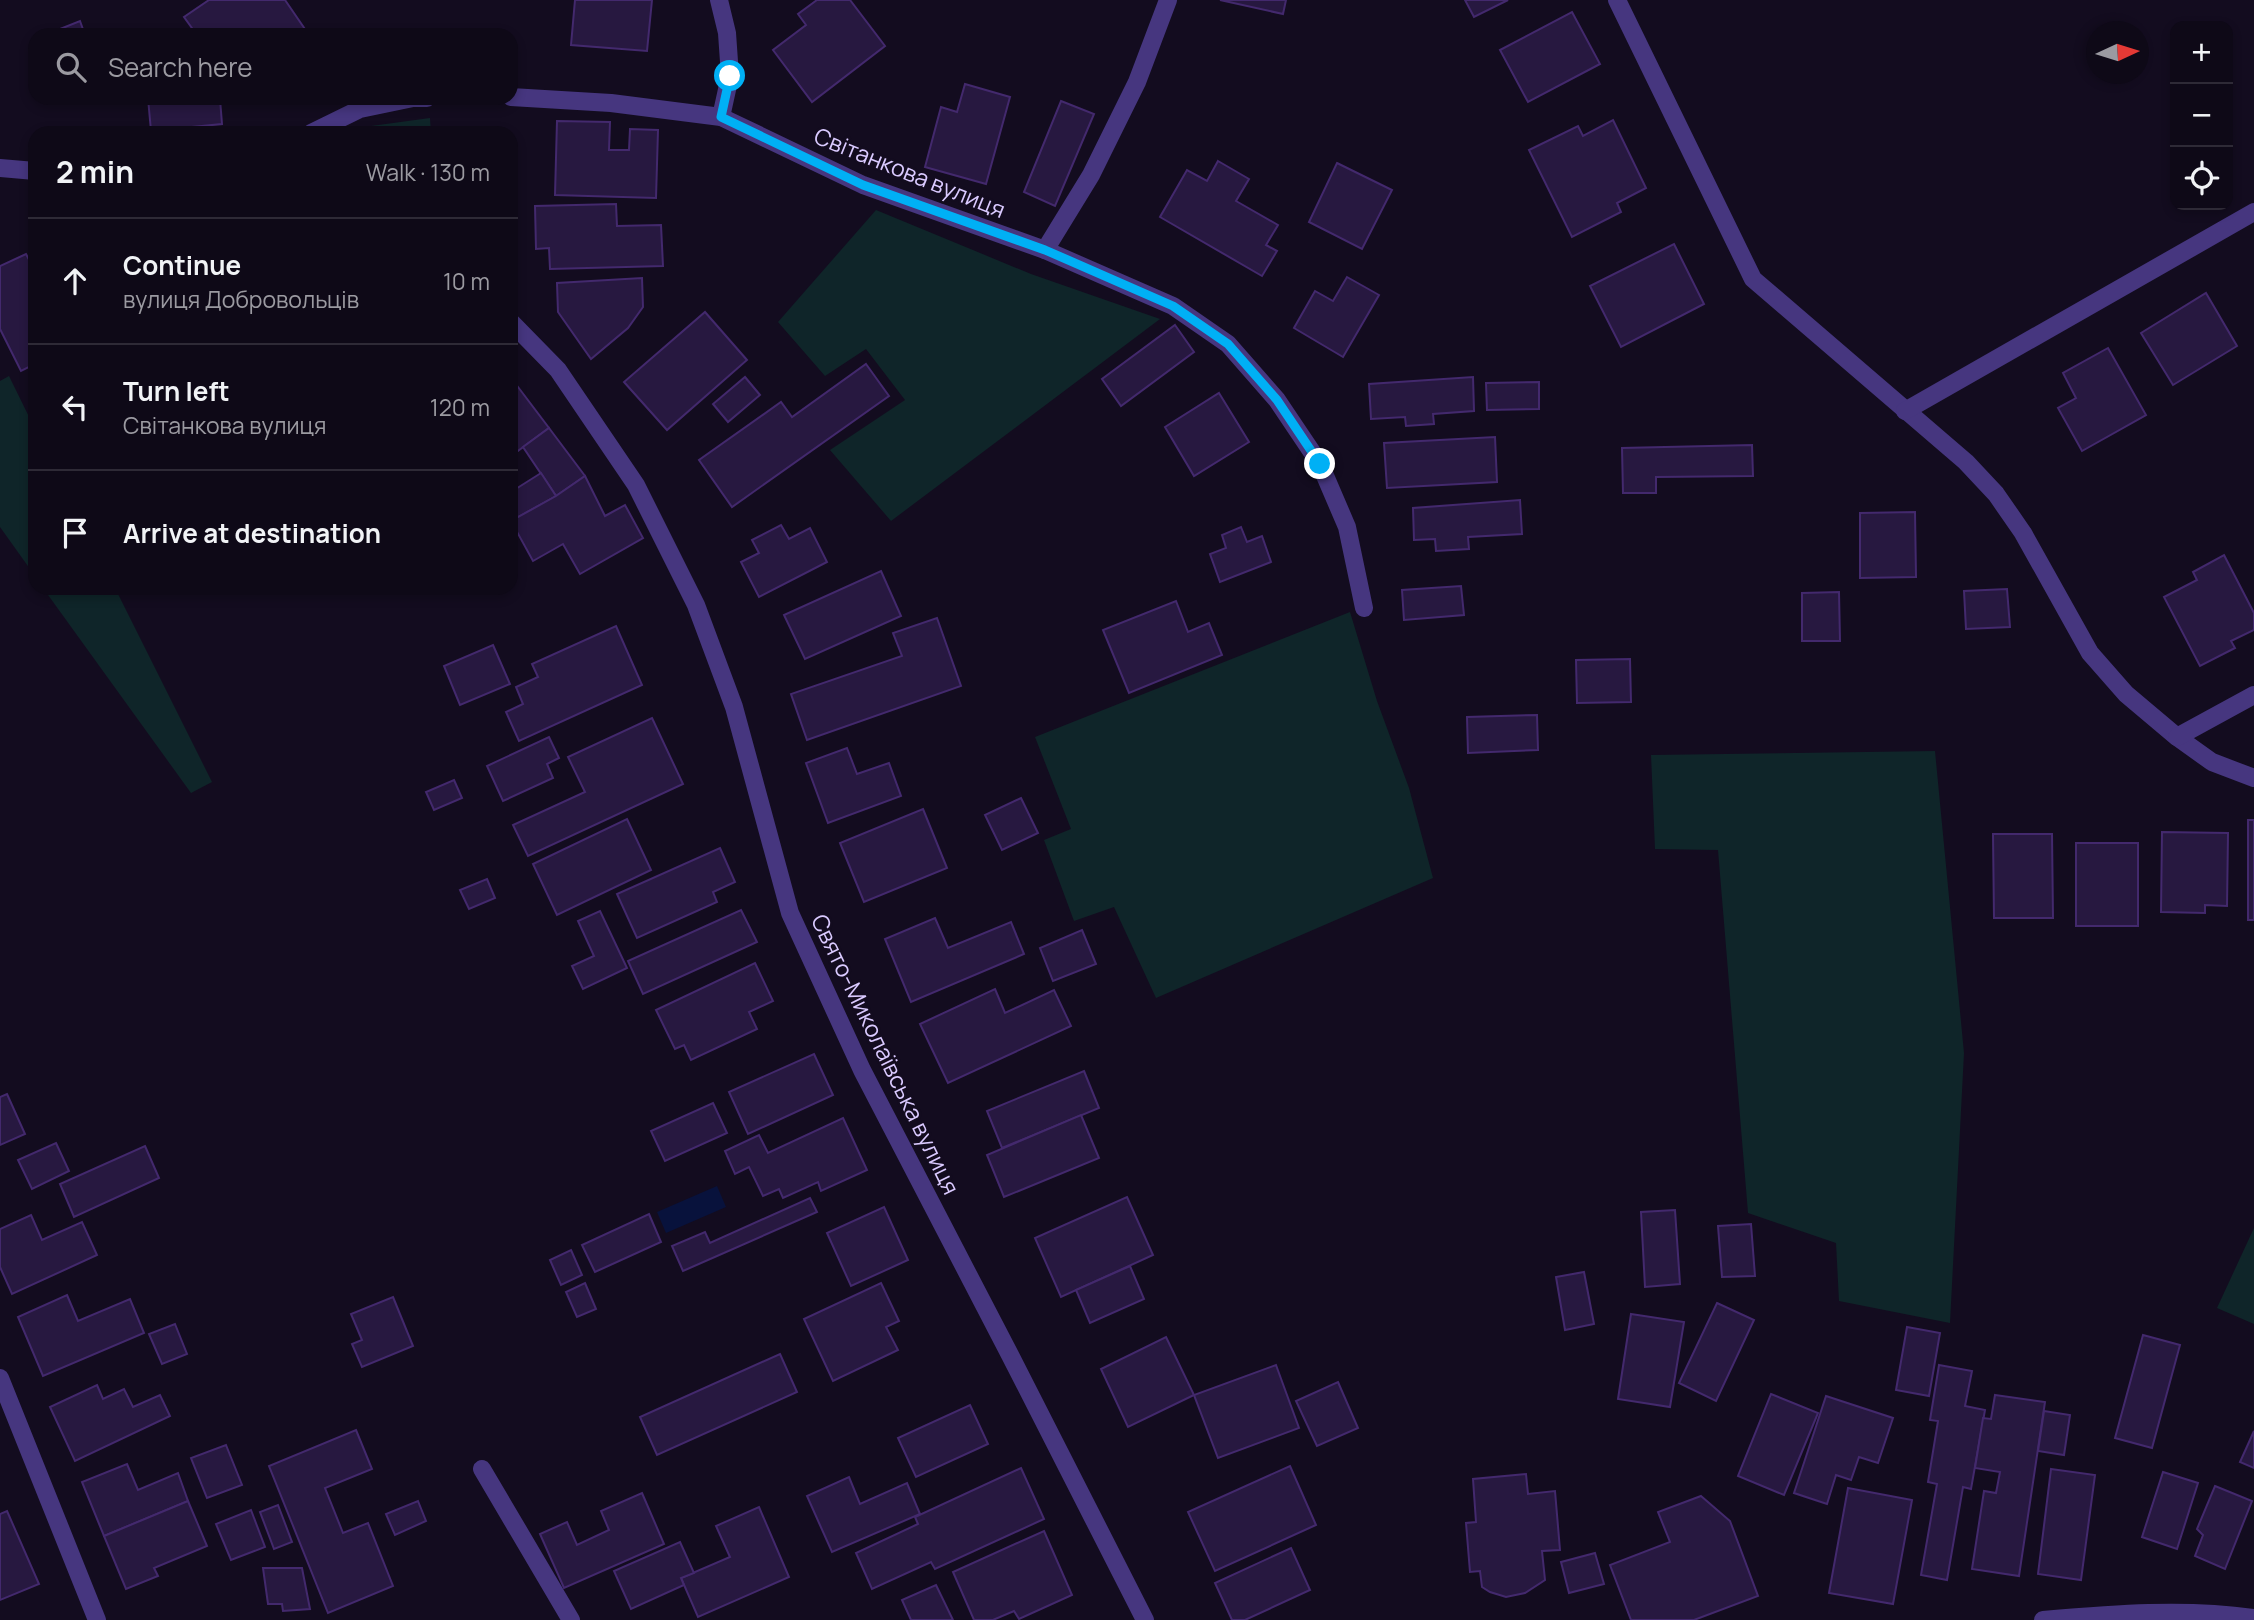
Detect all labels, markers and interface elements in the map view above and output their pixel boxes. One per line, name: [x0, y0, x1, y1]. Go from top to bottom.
north arrow: [2086, 21, 2149, 84]
map controls: [2170, 21, 2233, 210]
button: +: [2170, 21, 2233, 84]
search box: [28, 28, 518, 105]
icon: search: [52, 48, 90, 86]
text: Search here: [108, 49, 253, 85]
route start: [714, 60, 745, 91]
button: −: [2170, 84, 2233, 147]
street label: Світанкова вулиця: [810, 119, 1010, 225]
button: locate: [2170, 147, 2233, 210]
text: 2 min: [56, 151, 134, 192]
text: Walk · 130 m: [366, 156, 490, 188]
text: Continue: [123, 247, 241, 283]
icon: ahead: [56, 262, 94, 300]
text: 10 m: [443, 265, 490, 297]
text: вулиця Добровольців: [123, 283, 359, 315]
text: Turn left: [123, 373, 230, 409]
icon: left: [56, 388, 94, 426]
text: 120 m: [430, 391, 490, 423]
text: Світанкова вулиця: [123, 409, 326, 441]
route end: [1304, 448, 1335, 479]
icon: arrive: [56, 514, 94, 552]
text: Arrive at destination: [123, 515, 381, 551]
street label: Свято-Миколаївська вулиця: [804, 909, 968, 1199]

